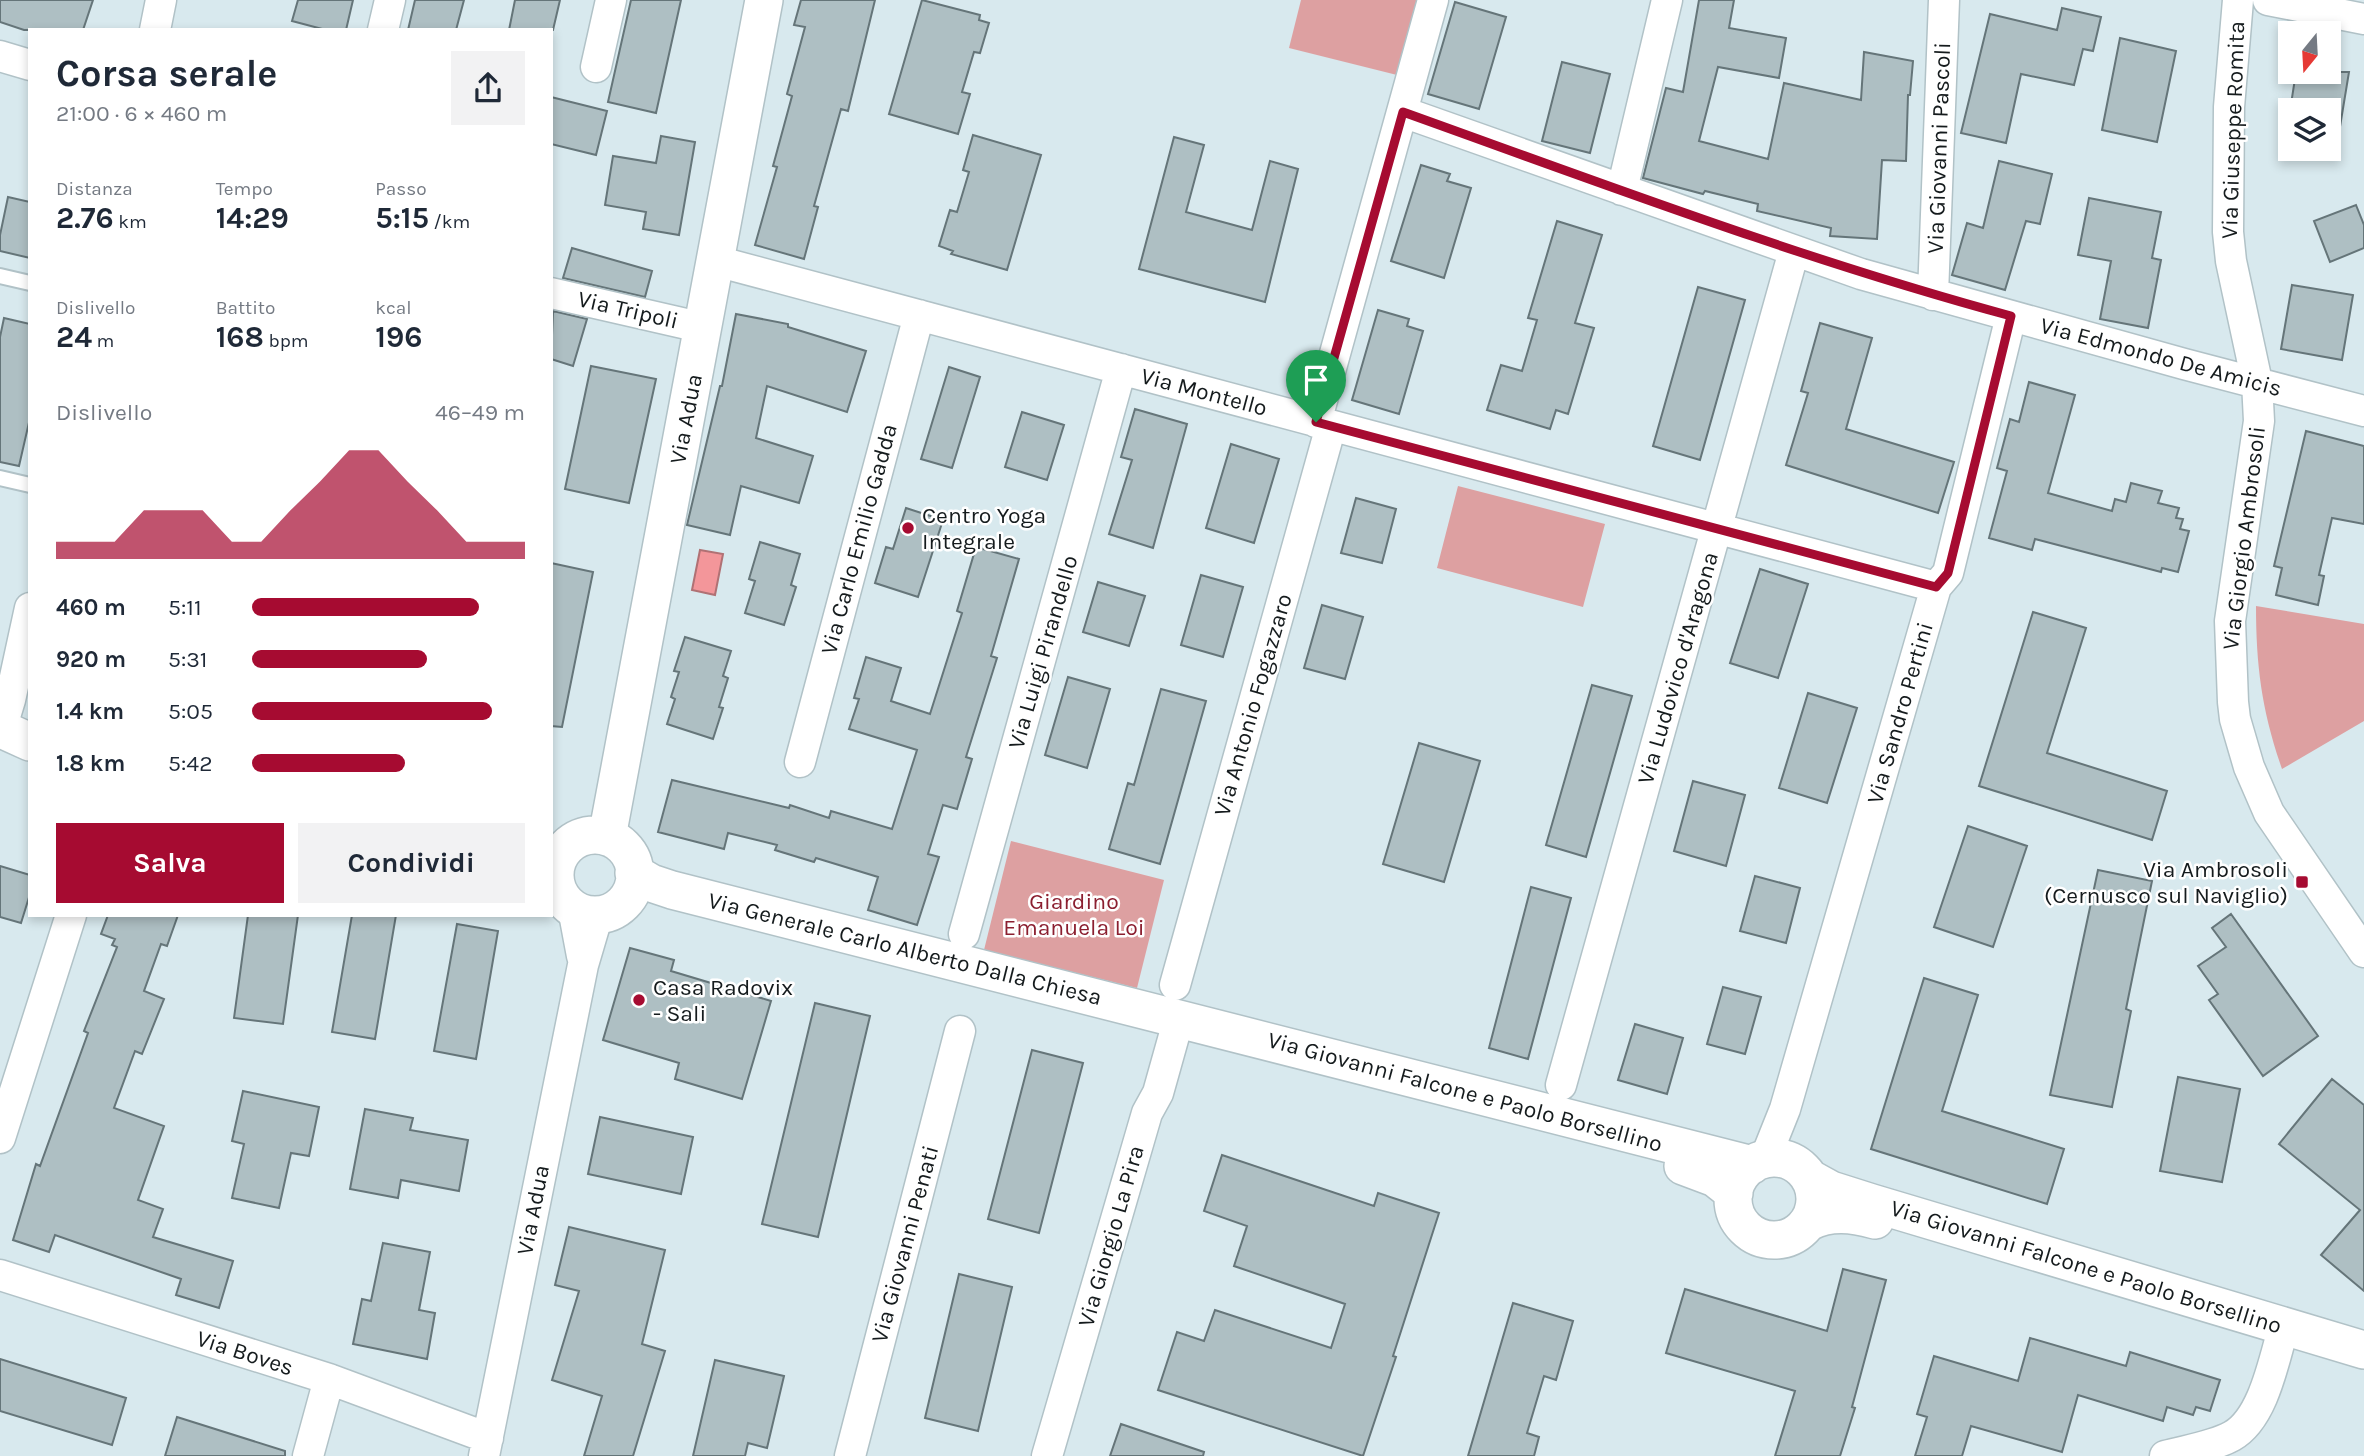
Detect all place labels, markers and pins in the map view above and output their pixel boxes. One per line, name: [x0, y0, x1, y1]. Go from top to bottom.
pin: [1286, 350, 1346, 422]
place label: Centro Yoga Integrale: [922, 502, 1046, 555]
marker: Centro Yoga Integrale: [900, 520, 916, 536]
place label: Via Ambrosoli (Cernusco sul Naviglio): [2044, 856, 2288, 909]
marker: Via Ambrosoli (Cernusco sul Naviglio): [2294, 874, 2310, 890]
place label: Casa Radovix - Sali: [653, 974, 793, 1027]
marker: Casa Radovix - Sali: [631, 992, 647, 1008]

